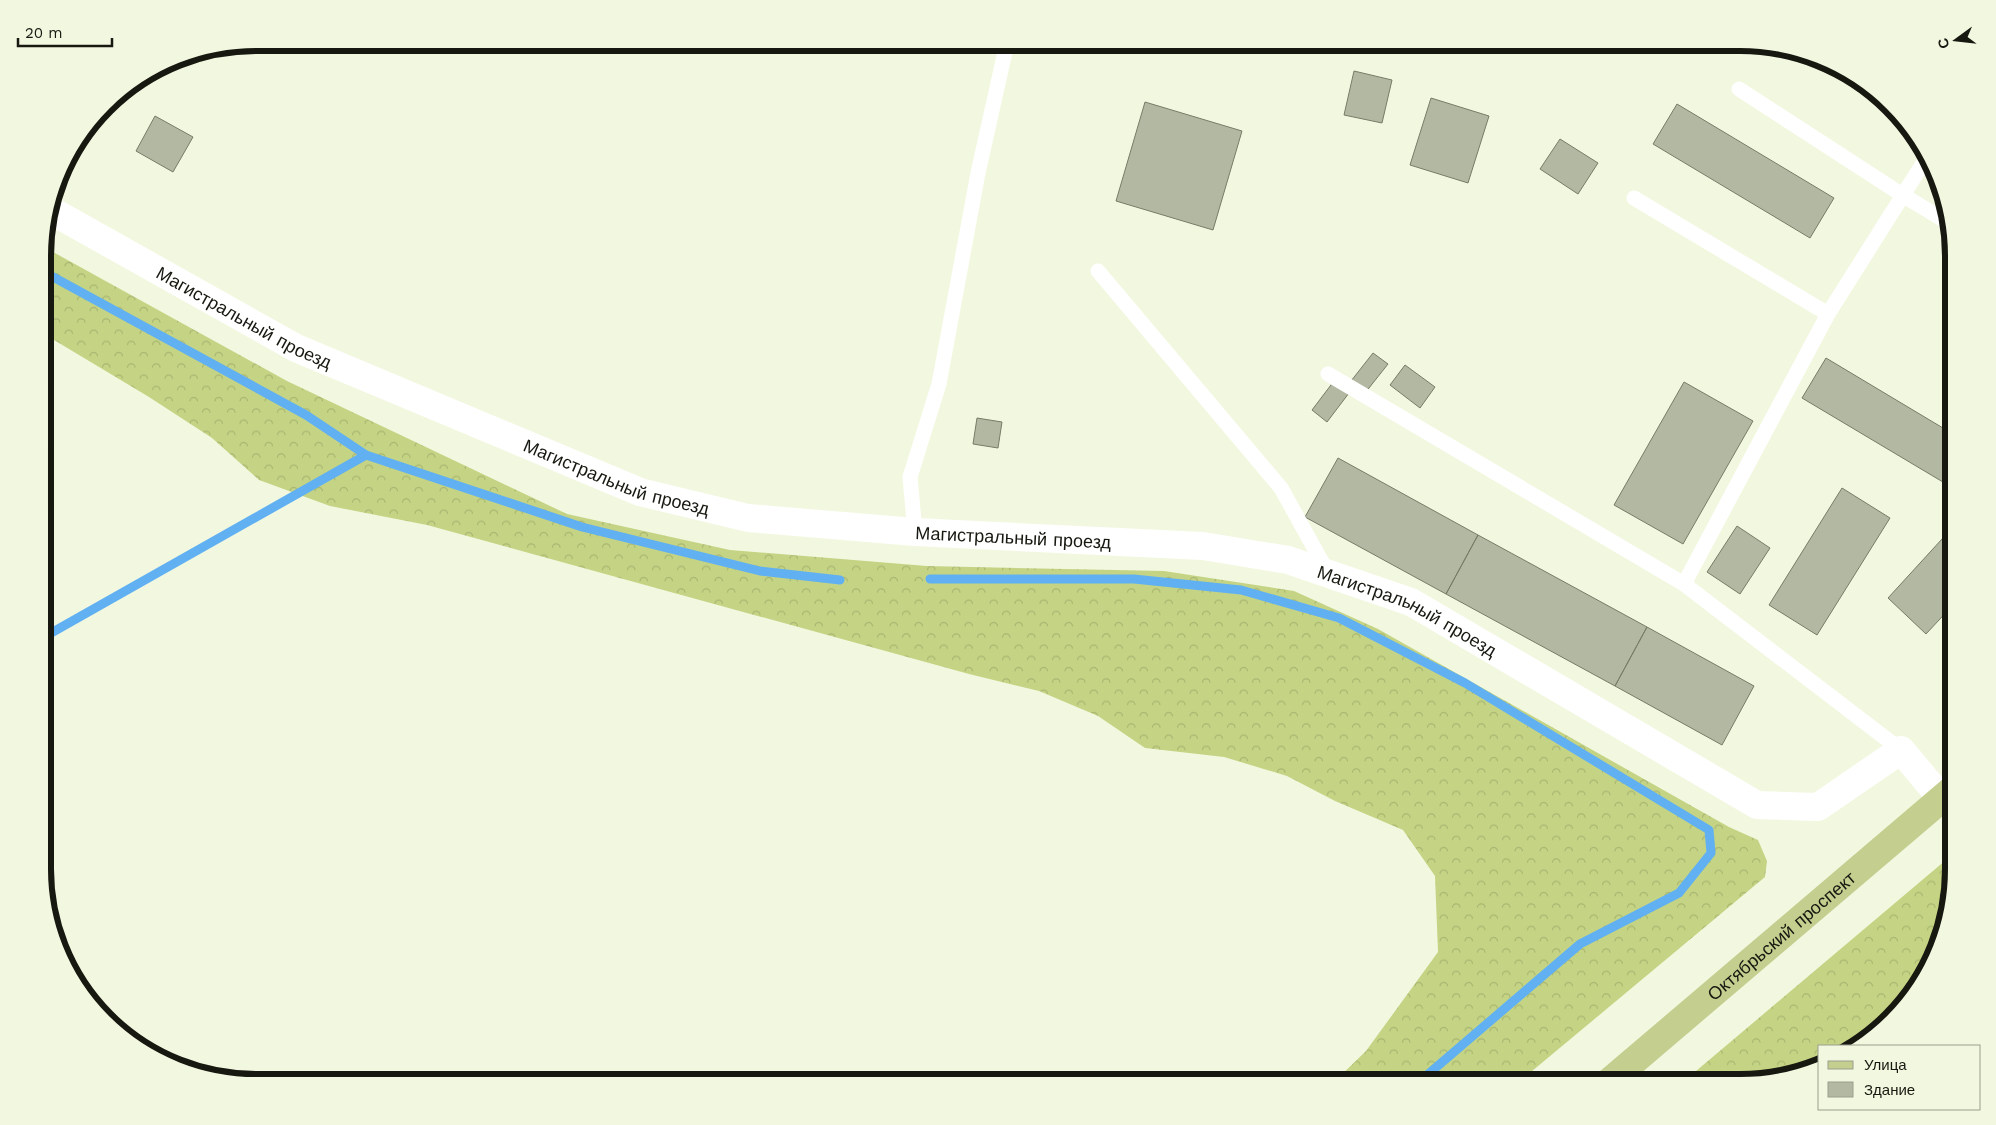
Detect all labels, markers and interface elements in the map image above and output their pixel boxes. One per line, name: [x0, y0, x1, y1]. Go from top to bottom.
scale bar: [18, 15, 111, 47]
north arrow: [1931, 15, 1981, 65]
text: 20 m: [25, 24, 63, 42]
text: С: [1934, 36, 1952, 50]
street label: Магистральный проезд: [153, 262, 335, 373]
street label: Магистральный проезд: [521, 434, 712, 519]
street label: Магистральный проезд: [915, 522, 1112, 552]
street label: Магистральный проезд: [1315, 560, 1501, 661]
street label: Октябрьский проспект: [1703, 867, 1859, 1004]
legend: [1818, 1045, 1981, 1110]
text: Улица: [1864, 1056, 1907, 1074]
text: Здание: [1864, 1081, 1915, 1099]

